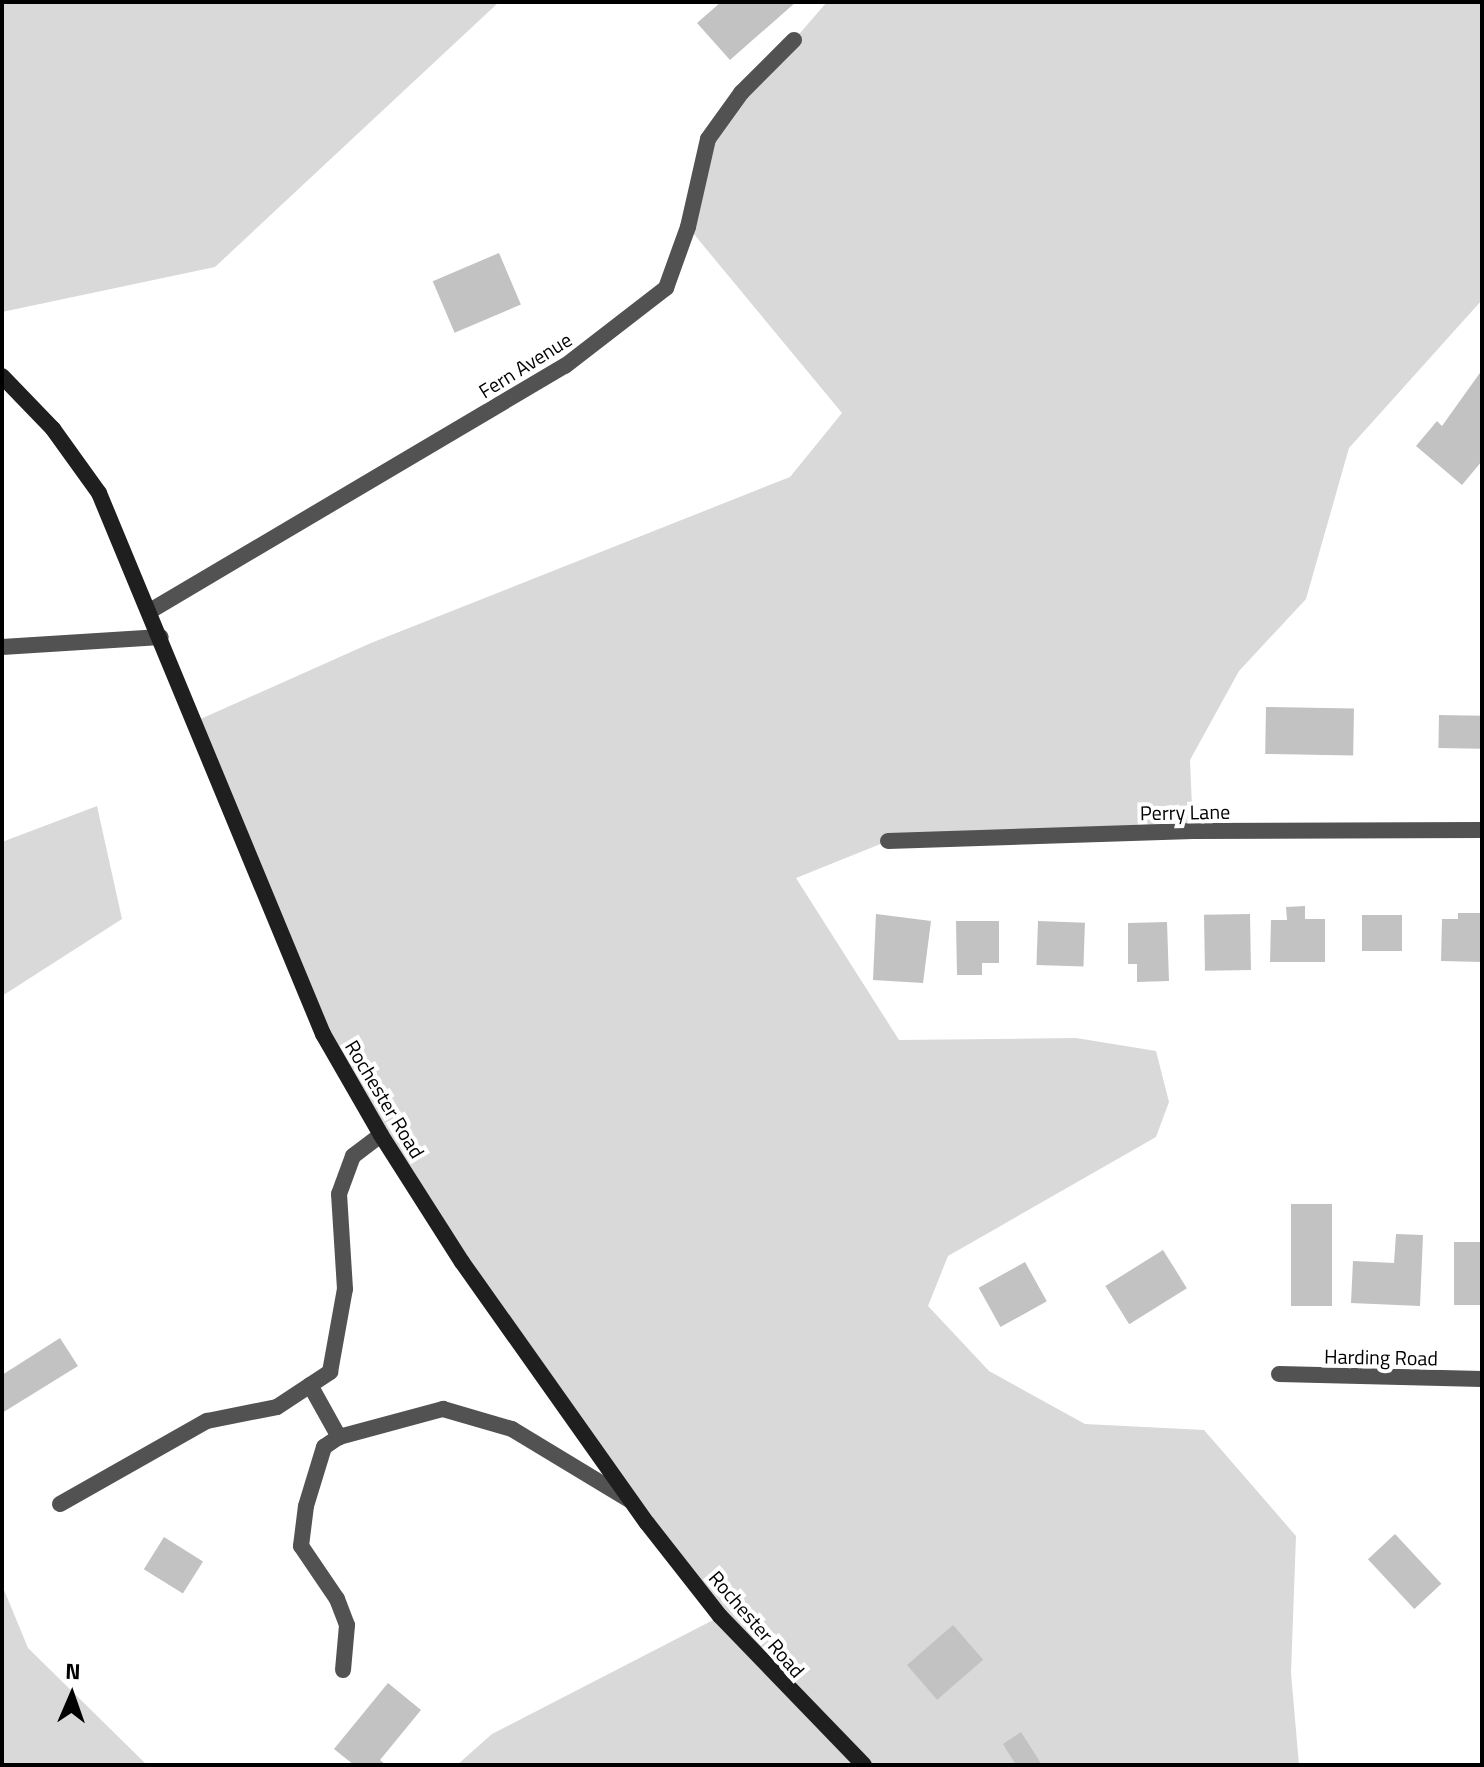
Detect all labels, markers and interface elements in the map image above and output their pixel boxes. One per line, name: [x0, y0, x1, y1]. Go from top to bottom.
street label: Fern Avenue: [474, 327, 576, 403]
street label: Perry Lane: [1140, 799, 1230, 825]
street label: Rochester Road: [340, 1036, 430, 1162]
street label: Harding Road: [1324, 1344, 1438, 1370]
street label: Rochester Road: [704, 1566, 810, 1682]
text: N: [65, 1654, 81, 1688]
north arrow: [32, 1655, 112, 1735]

